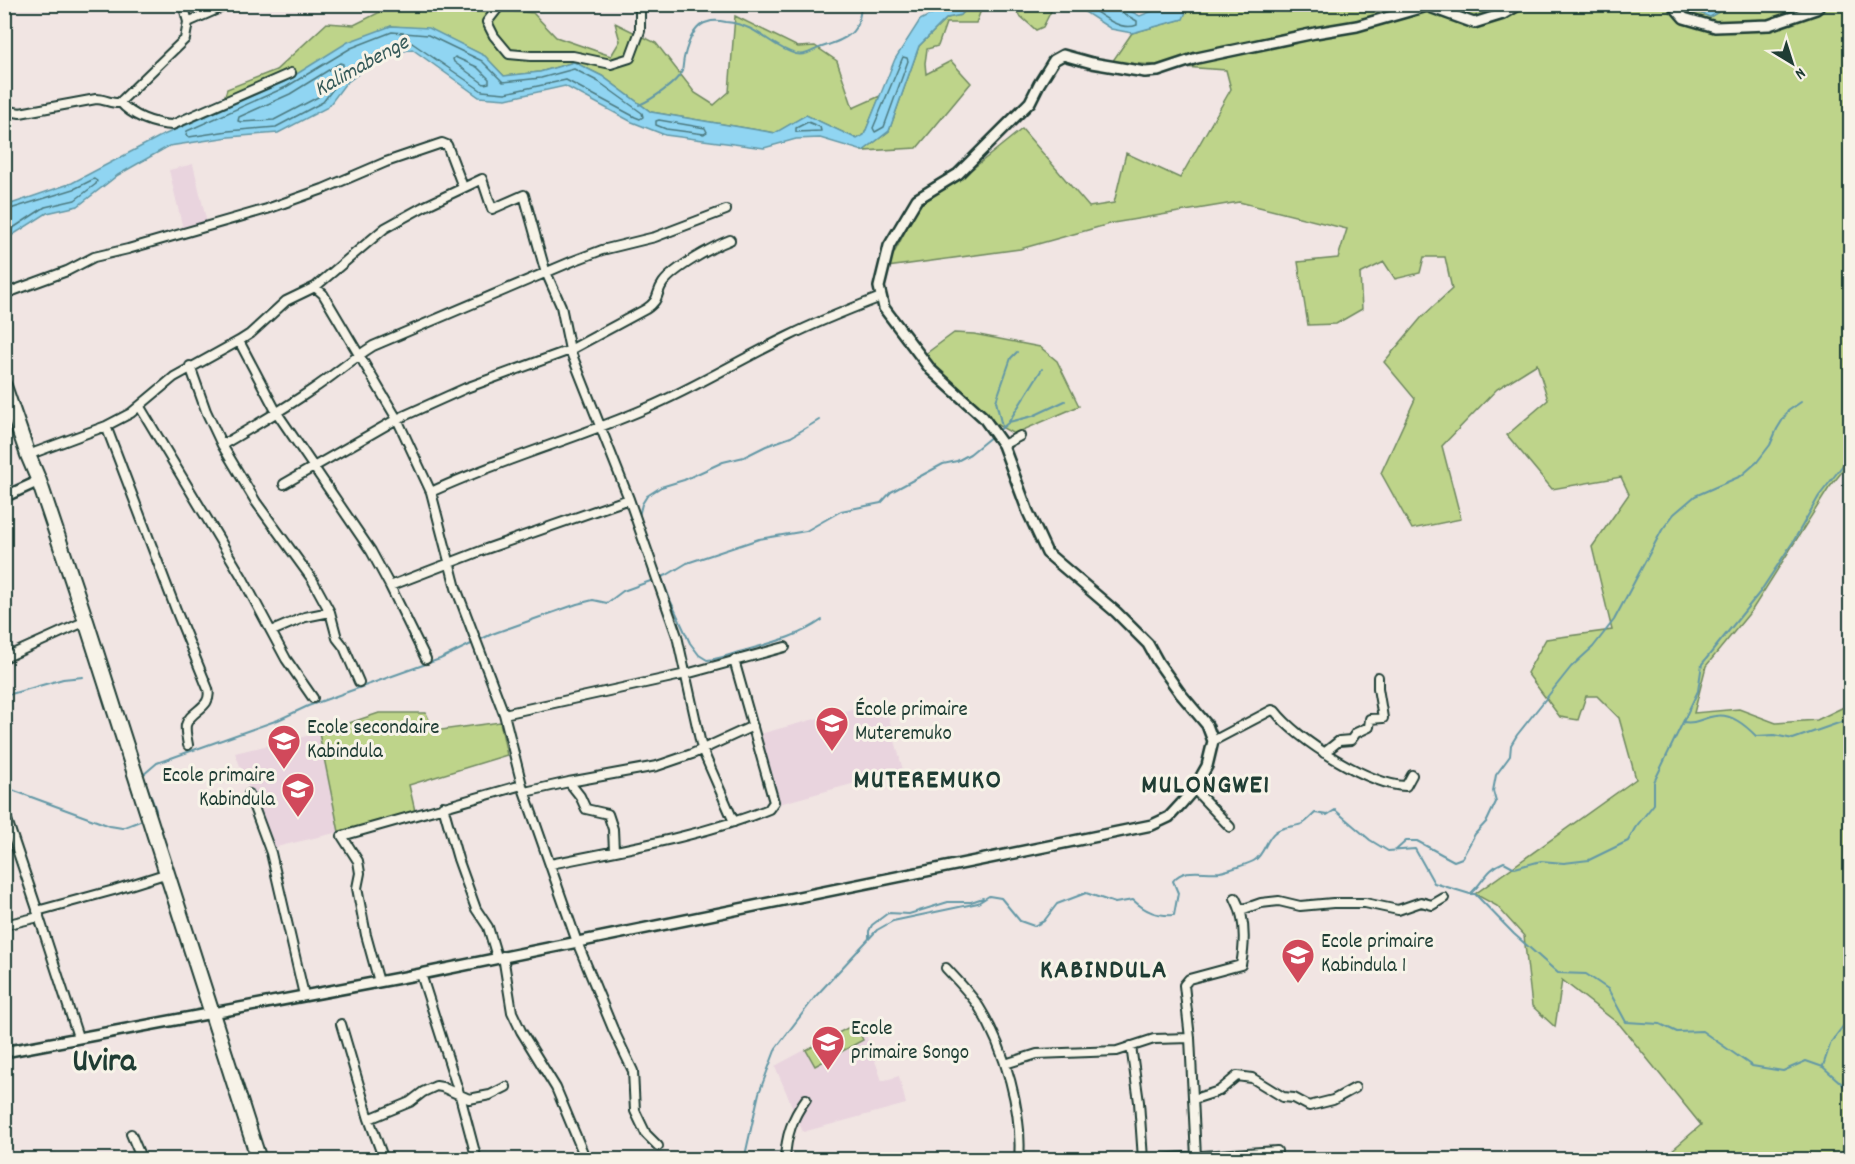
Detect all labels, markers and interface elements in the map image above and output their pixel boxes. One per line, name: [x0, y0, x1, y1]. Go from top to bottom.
water label: Kalimabenge: [309, 28, 416, 106]
north arrow: [1762, 33, 1822, 93]
text: N: [1789, 61, 1810, 84]
place label: École primaire Muteremuko: [855, 696, 968, 750]
school or university icon: École primaire Muteremuko: [814, 705, 850, 752]
place label: Ecole secondaire Kabindula: [307, 714, 440, 768]
school or university icon: Ecole secondaire Kabindula: [266, 723, 302, 770]
place label: Ecole primaire Kabindula: [162, 762, 276, 816]
district label: MUTEREMUKO: [853, 762, 1003, 801]
district label: MULONGWE1: [1141, 767, 1271, 806]
school or university icon: Ecole primaire Kabindula: [280, 771, 316, 818]
place label: Ecole primaire Kabindula 1: [1321, 928, 1434, 982]
school or university icon: Ecole primaire Kabindula 1: [1280, 937, 1316, 984]
district label: KABINDULA: [1040, 952, 1168, 991]
place label: Ecole primaire Songo: [851, 1015, 969, 1069]
school or university icon: Ecole primaire Songo: [810, 1024, 846, 1071]
district label: Uvira: [72, 1040, 137, 1087]

